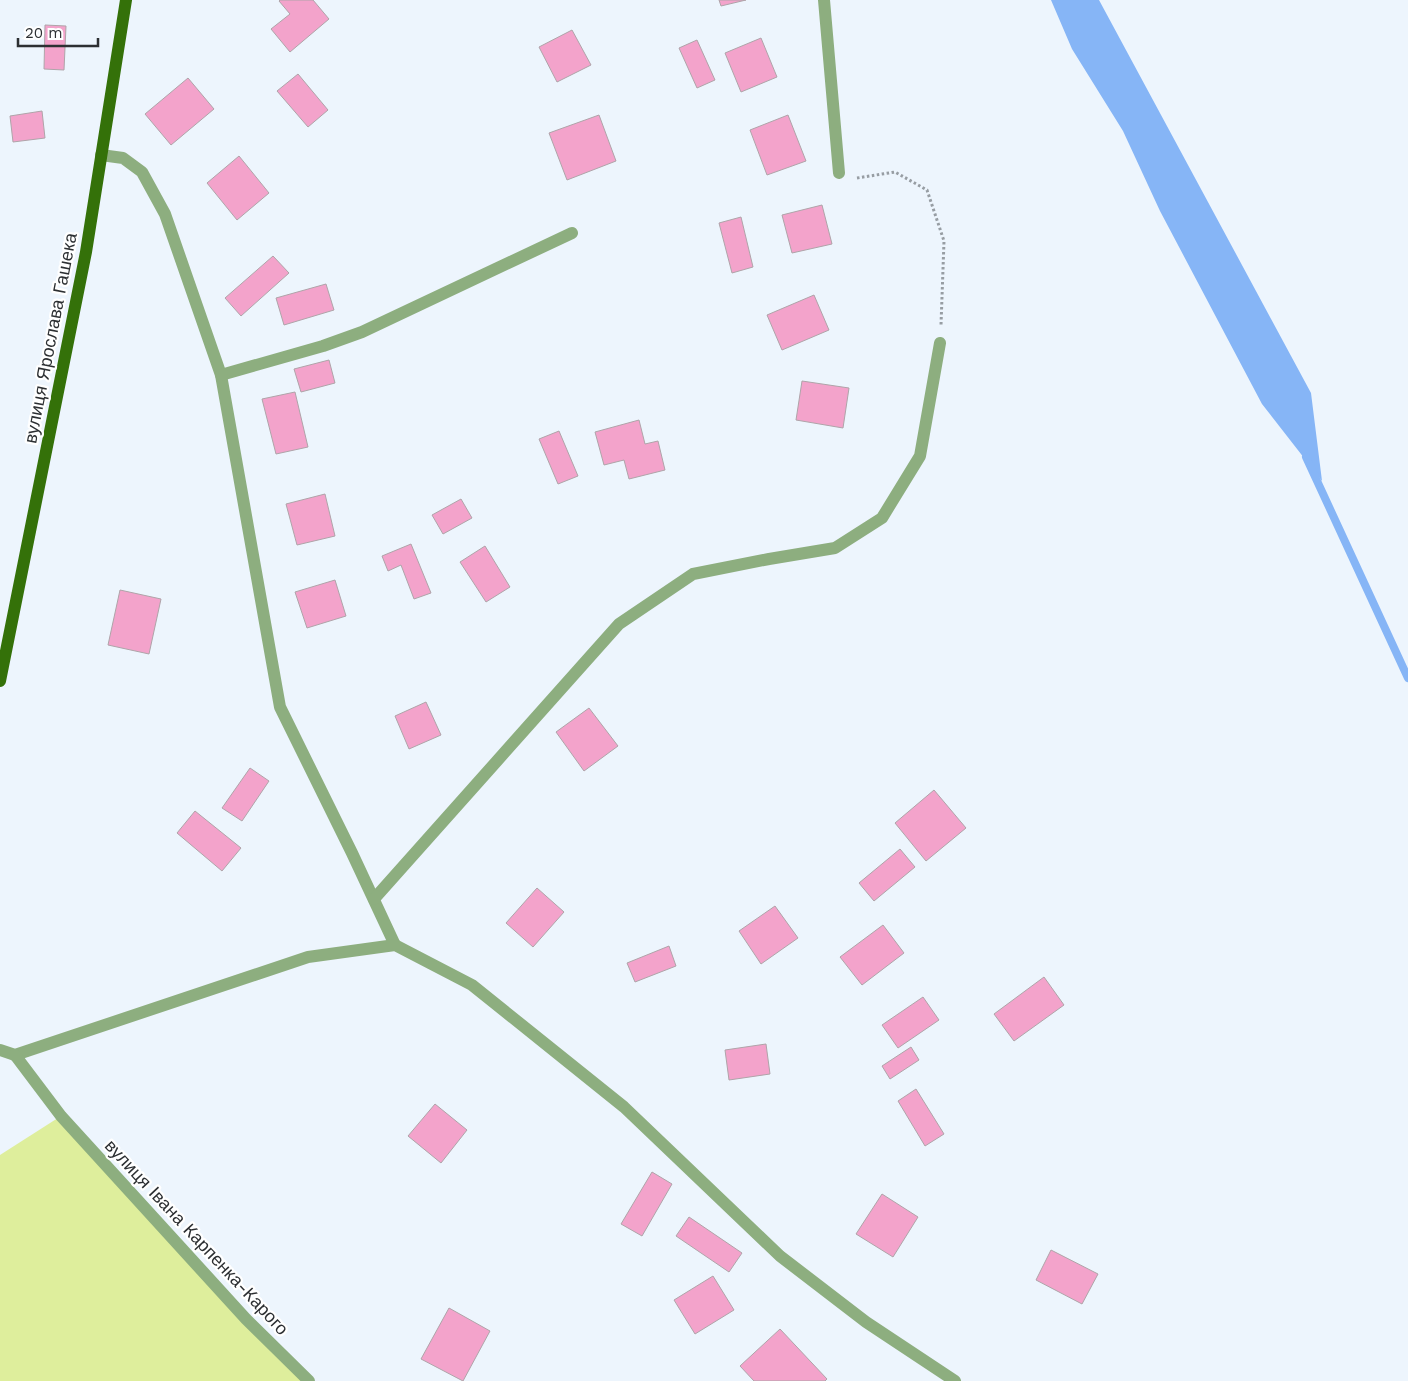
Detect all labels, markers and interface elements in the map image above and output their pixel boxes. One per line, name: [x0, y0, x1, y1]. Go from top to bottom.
scale bar: [18, 15, 98, 47]
text: 20 m: [25, 24, 63, 42]
street label: вулиця Ярослава Гашека: [19, 230, 81, 445]
street label: вулиця Івана Карпенка-Карого: [101, 1135, 293, 1339]

